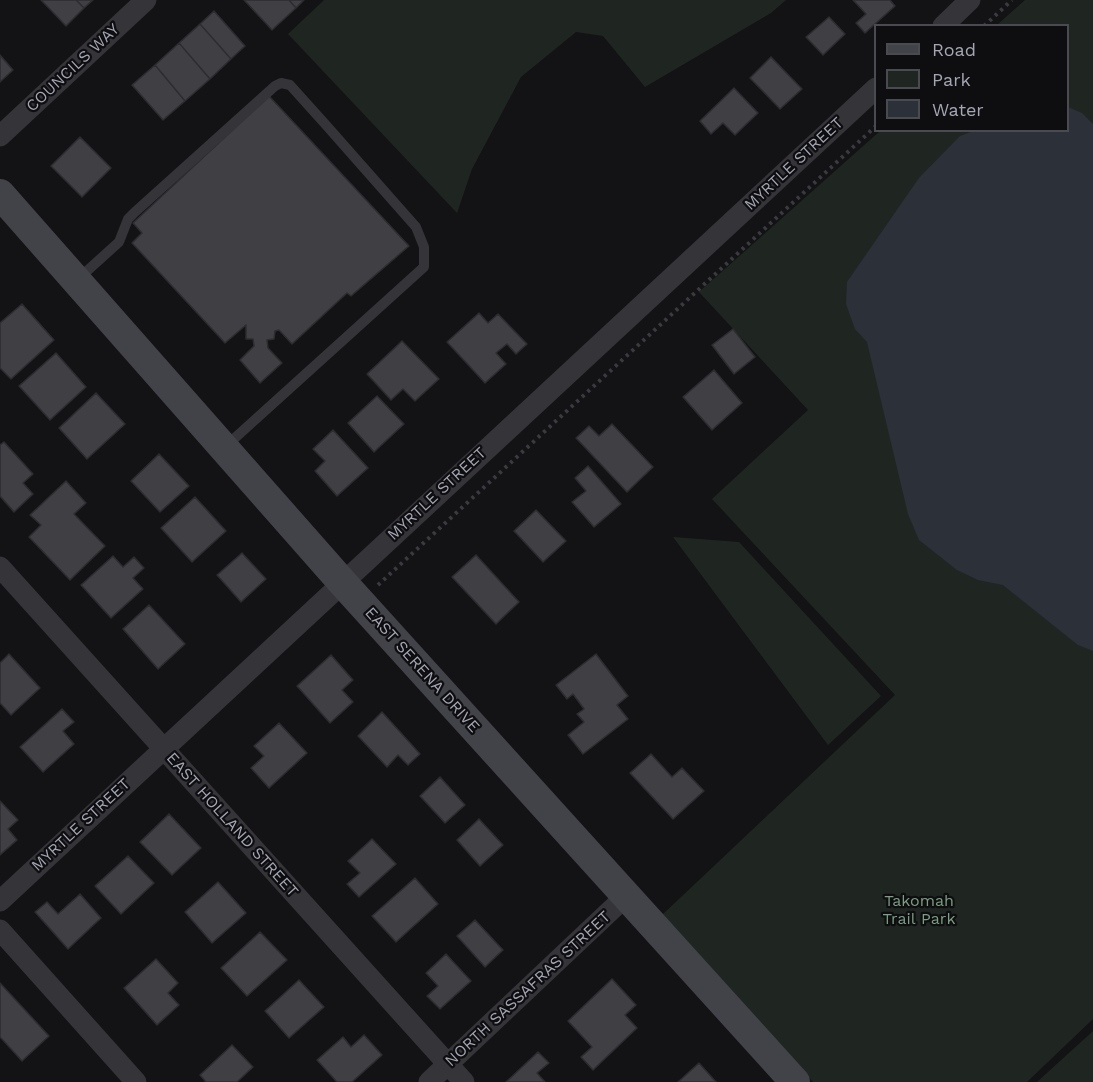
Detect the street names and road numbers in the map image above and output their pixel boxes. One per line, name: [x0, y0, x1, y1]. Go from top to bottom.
street label: COUNCILS WAY: [22, 20, 124, 116]
street label: MYRTLE STREET: [741, 113, 847, 215]
street label: MYRTLE STREET: [384, 443, 490, 545]
street label: EAST SERENA DRIVE: [361, 603, 483, 737]
street label: EAST HOLLAND STREET: [162, 749, 302, 901]
street label: MYRTLE STREET: [28, 774, 134, 876]
street label: NORTH SASSAFRAS STREET: [441, 907, 615, 1071]

